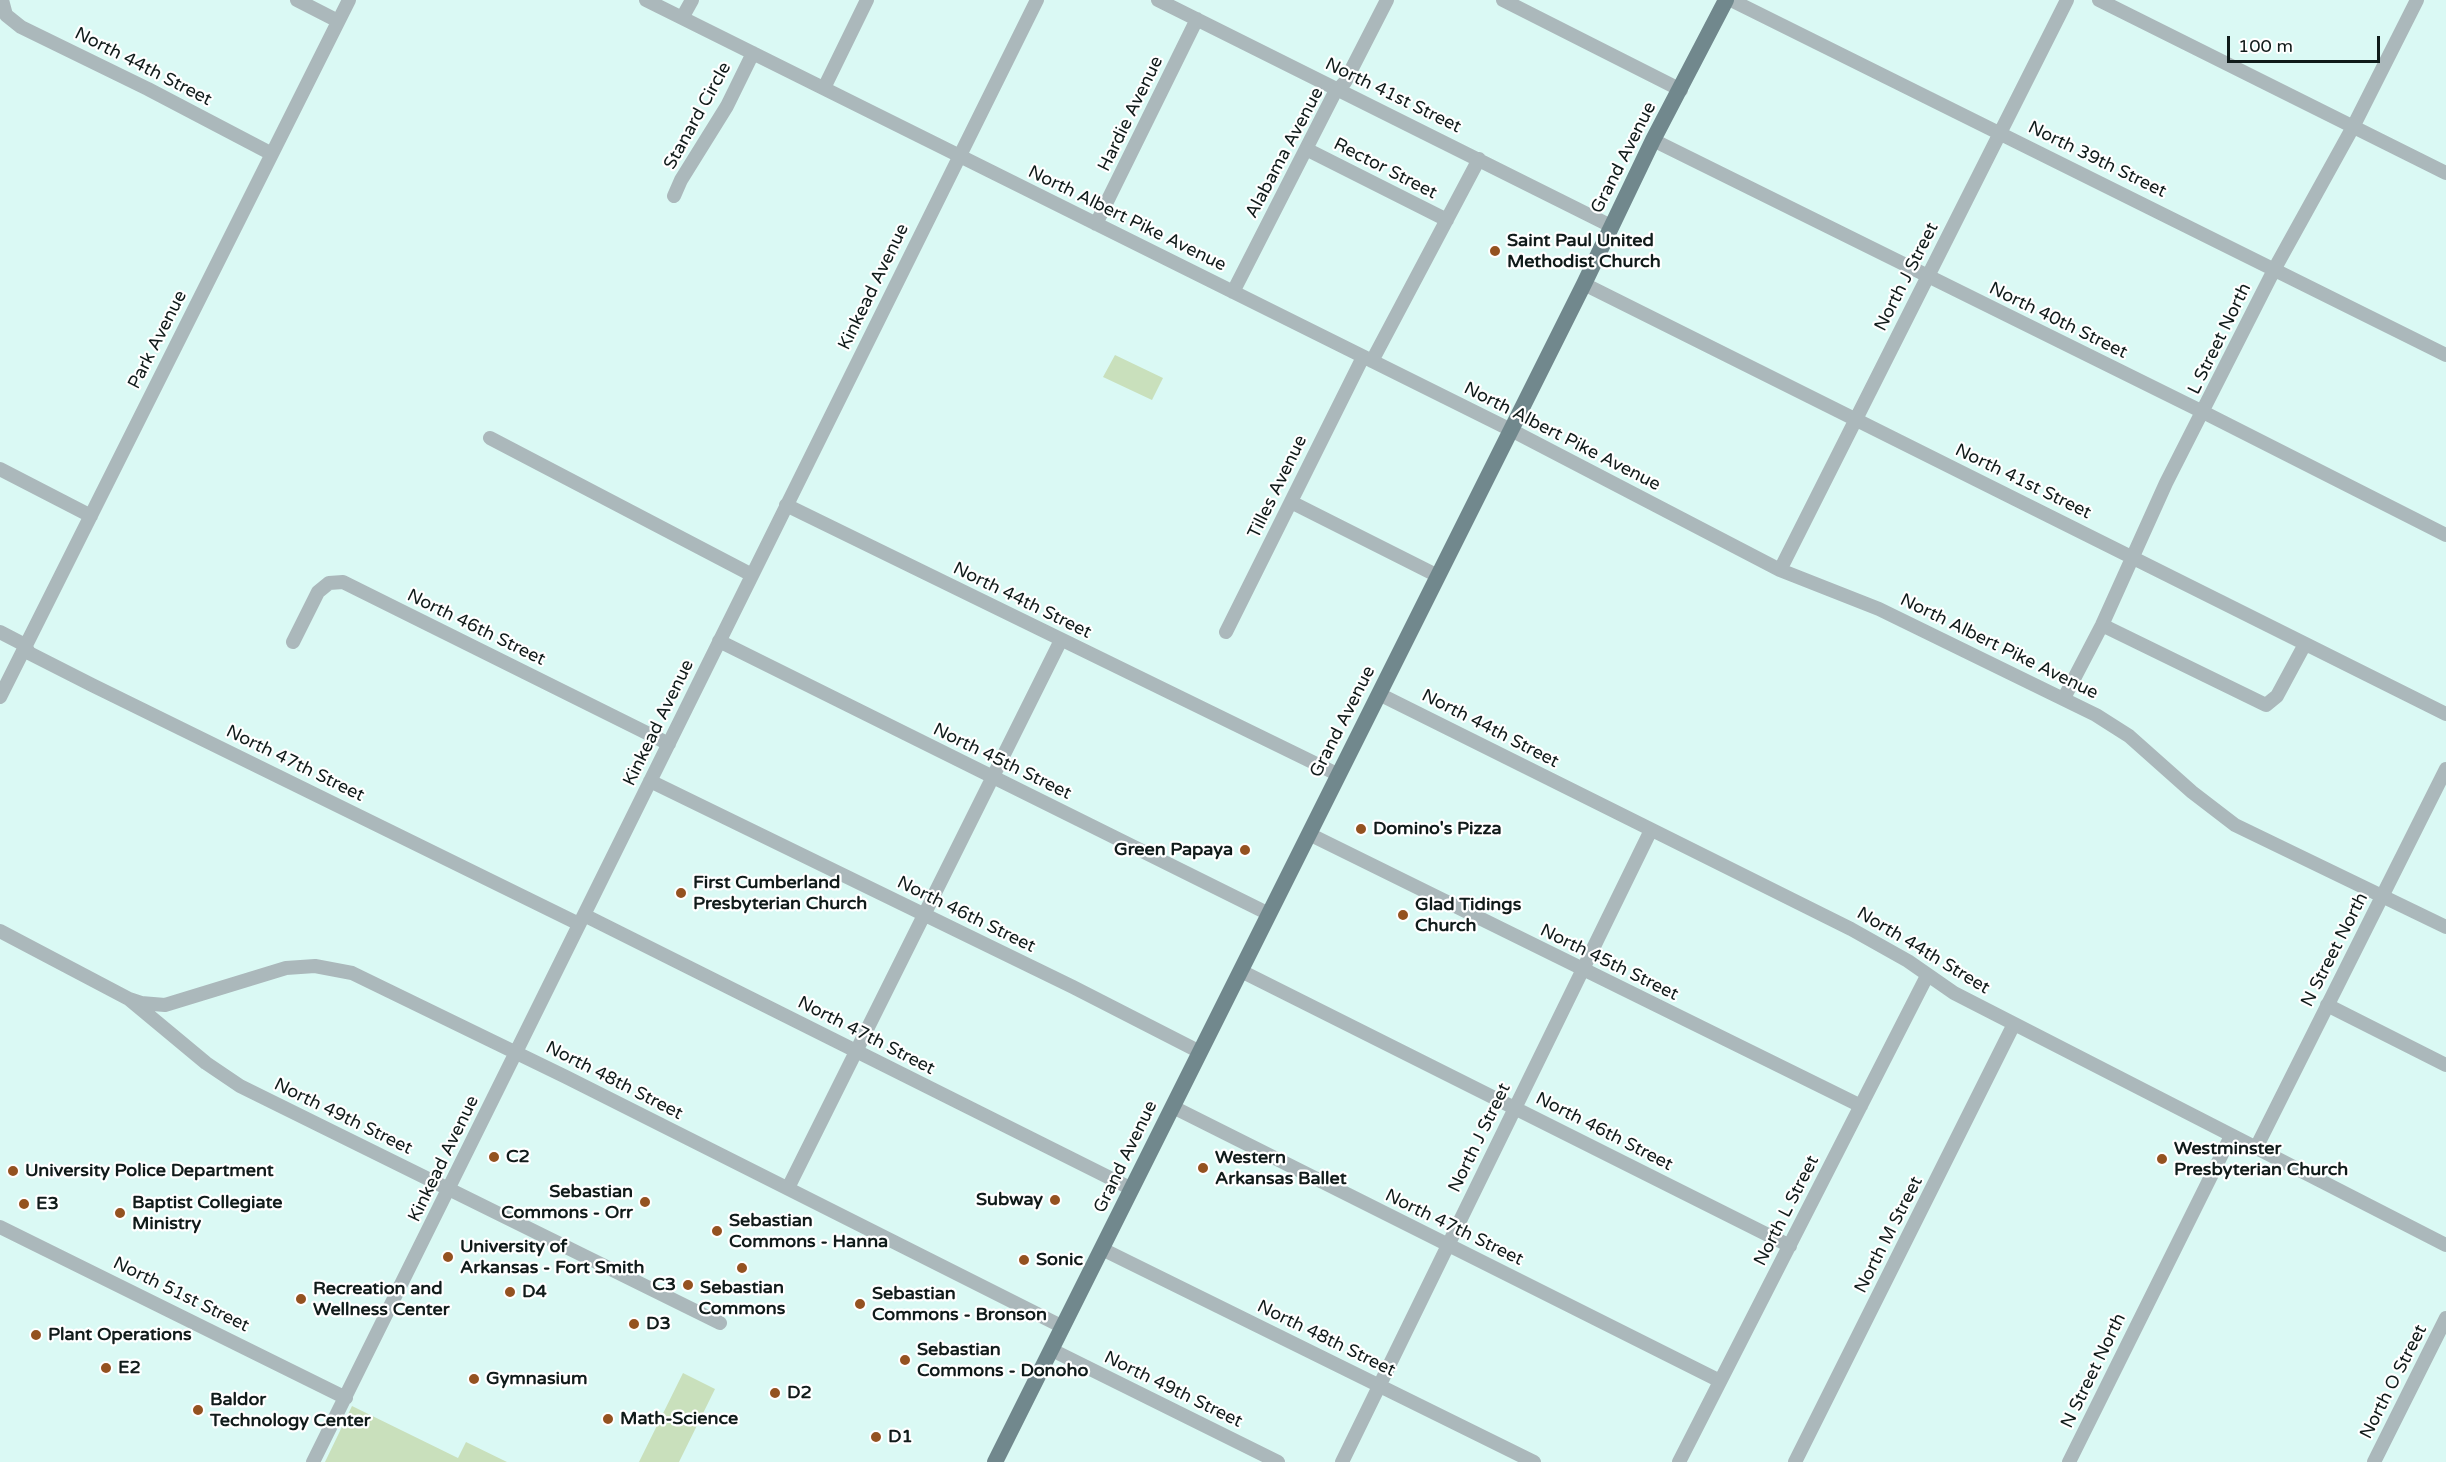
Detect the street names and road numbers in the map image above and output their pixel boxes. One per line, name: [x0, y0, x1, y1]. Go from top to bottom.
street label: North 44th Street: [71, 23, 215, 111]
street label: Hardie Avenue: [1094, 53, 1168, 175]
street label: North 41st Street: [1321, 54, 1465, 138]
street label: Stanard Circle: [660, 59, 736, 173]
street label: Alabama Avenue: [1241, 84, 1329, 222]
street label: Grand Avenue: [1587, 99, 1661, 217]
street label: North 39th Street: [2024, 117, 2170, 203]
street label: Rector Street: [1330, 134, 1440, 204]
street label: North Albert Pike Avenue: [1024, 162, 1230, 276]
street label: North J Street: [1870, 219, 1944, 335]
street label: Kinkead Avenue: [834, 220, 914, 354]
street label: North 40th Street: [1985, 278, 2131, 364]
street label: L Street North: [2184, 280, 2256, 398]
street label: Park Avenue: [124, 287, 192, 393]
street label: North Albert Pike Avenue: [1460, 378, 1664, 496]
street label: Tilles Avenue: [1244, 432, 1312, 542]
street label: North 41st Street: [1951, 440, 2095, 524]
street label: North 44th Street: [949, 558, 1095, 644]
street label: North 46th Street: [403, 585, 549, 671]
street label: North Albert Pike Avenue: [1896, 590, 2102, 704]
street label: Kinkead Avenue: [619, 656, 699, 790]
street label: Grand Avenue: [1306, 663, 1380, 781]
street label: North 44th Street: [1418, 685, 1562, 773]
street label: North 45th Street: [929, 719, 1075, 805]
street label: North 47th Street: [222, 721, 368, 807]
street label: North 46th Street: [893, 872, 1039, 958]
street label: N Street North: [2297, 889, 2373, 1011]
street label: North 44th Street: [1853, 903, 1993, 999]
street label: North 45th Street: [1536, 920, 1682, 1006]
street label: North 47th Street: [794, 992, 938, 1080]
street label: North 48th Street: [542, 1037, 686, 1125]
street label: North 49th Street: [270, 1074, 416, 1160]
street label: North J Street: [1444, 1080, 1516, 1196]
street label: North 46th Street: [1532, 1088, 1676, 1176]
street label: Kinkead Avenue: [404, 1092, 484, 1226]
street label: Grand Avenue: [1090, 1097, 1162, 1217]
street label: North L Street: [1750, 1152, 1824, 1270]
street label: North M Street: [1850, 1173, 1928, 1297]
street label: North 47th Street: [1381, 1185, 1527, 1271]
street label: North 51st Street: [109, 1253, 253, 1337]
street label: North 48th Street: [1253, 1296, 1399, 1382]
street label: N Street North: [2057, 1310, 2131, 1432]
street label: North O Street: [2356, 1321, 2432, 1443]
street label: North 49th Street: [1100, 1347, 1246, 1433]

